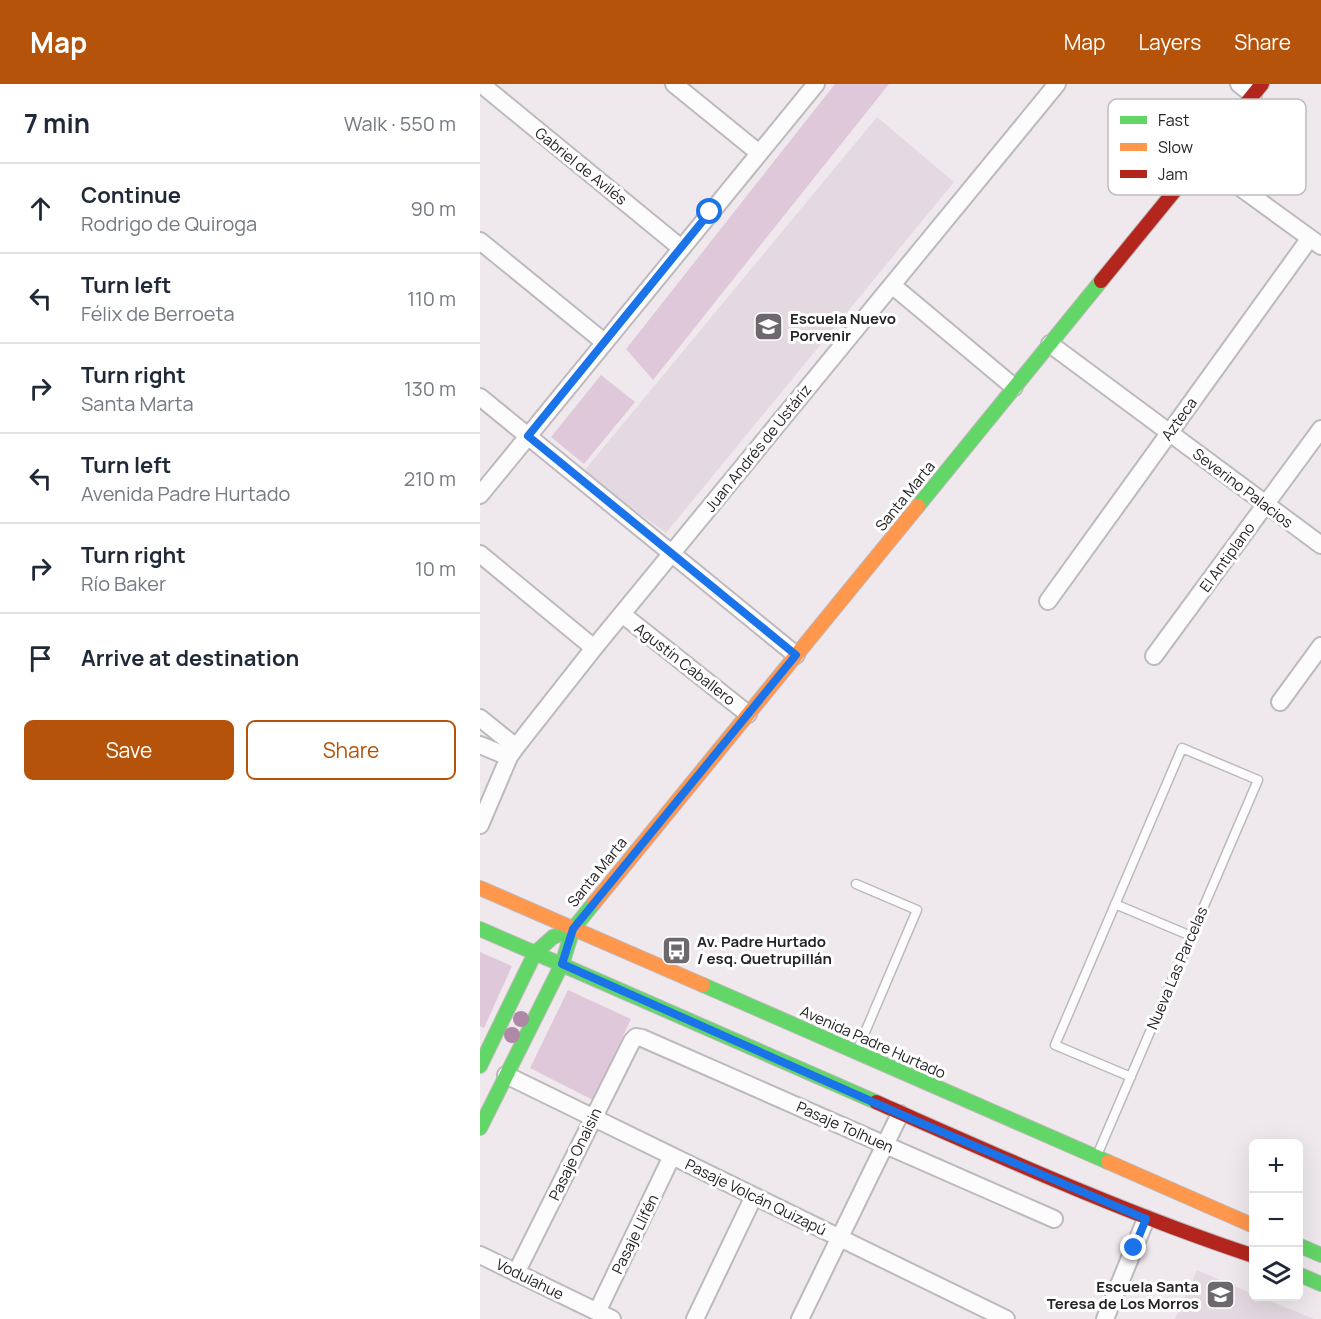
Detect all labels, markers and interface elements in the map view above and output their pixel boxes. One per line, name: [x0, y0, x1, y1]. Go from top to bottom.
text: Map: [30, 23, 87, 61]
text: Map: [1064, 28, 1105, 56]
text: Layers: [1138, 28, 1201, 56]
text: Share: [1234, 28, 1291, 56]
legend: [1108, 99, 1306, 195]
text: 7 min: [24, 105, 90, 141]
text: Fast: [1158, 109, 1189, 131]
text: Walk · 550 m: [344, 110, 456, 137]
street label: Gabriel de Avilés: [531, 122, 632, 210]
text: Slow: [1158, 136, 1193, 158]
text: Jam: [1158, 163, 1188, 185]
text: Continue: [81, 180, 181, 210]
icon: ahead: [24, 192, 57, 225]
text: 90 m: [410, 195, 456, 222]
route start: [696, 198, 722, 224]
text: Rodrigo de Quiroga: [81, 210, 257, 237]
text: Turn left: [81, 270, 171, 300]
icon: left: [24, 282, 57, 315]
text: 110 m: [407, 285, 456, 312]
text: Félix de Berroeta: [81, 300, 235, 327]
place label: Escuela Nuevo Porvenir: [790, 308, 896, 346]
school or university icon: Escuela Nuevo Porvenir: [753, 311, 785, 343]
text: Turn right: [81, 360, 186, 390]
icon: right: [24, 372, 57, 405]
text: 130 m: [404, 375, 456, 402]
street label: Juan Andrés de Ustáriz: [700, 380, 816, 516]
text: Santa Marta: [81, 390, 194, 417]
street label: Azteca: [1156, 393, 1202, 445]
street label: Severino Palacios: [1189, 443, 1298, 533]
text: Turn left: [81, 450, 171, 480]
street label: Santa Marta: [870, 457, 940, 535]
icon: left: [24, 462, 57, 495]
text: 210 m: [404, 465, 456, 492]
text: Avenida Padre Hurtado: [81, 480, 290, 507]
street label: El Antiplano: [1195, 518, 1259, 596]
text: Turn right: [81, 540, 186, 570]
icon: right: [24, 552, 57, 585]
text: 10 m: [415, 555, 456, 582]
text: Río Baker: [81, 570, 166, 597]
street label: Agustín Caballero: [630, 618, 740, 710]
icon: arrive: [24, 642, 57, 675]
text: Arrive at destination: [81, 643, 299, 673]
button: Save: [24, 720, 234, 780]
button: Share: [246, 720, 456, 780]
street label: Santa Marta: [562, 833, 632, 911]
street label: Nueva Las Parcelas: [1142, 903, 1212, 1033]
place label: Av. Padre Hurtado / esq. Quetrupillán: [697, 931, 832, 969]
bus stop icon: Av. Padre Hurtado / esq. Quetrupillán: [660, 934, 692, 966]
street label: Avenida Padre Hurtado: [797, 1000, 949, 1084]
street label: Pasaje Tolhuen: [793, 1096, 897, 1158]
street label: Pasaje Onaisin: [543, 1104, 607, 1204]
map controls: [1249, 1139, 1303, 1301]
button: +: [1249, 1139, 1303, 1193]
street label: Pasaje Volcán Quizapú: [682, 1154, 830, 1240]
street label: Pasaje Llifén: [607, 1191, 663, 1277]
button: −: [1249, 1193, 1303, 1247]
route end: [1120, 1234, 1146, 1260]
button: layers: [1249, 1247, 1303, 1301]
street label: Vodulahue: [492, 1254, 568, 1305]
place label: Escuela Santa Teresa de Los Morros: [1047, 1276, 1199, 1314]
school or university icon: Escuela Santa Teresa de Los Morros: [1204, 1279, 1236, 1311]

